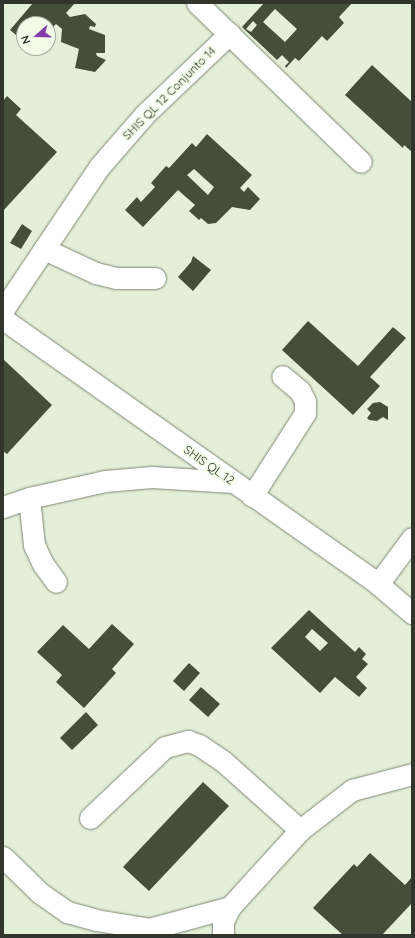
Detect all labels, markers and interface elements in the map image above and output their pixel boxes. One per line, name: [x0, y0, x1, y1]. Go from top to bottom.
north arrow: [16, 16, 56, 56]
text: N: [18, 34, 34, 46]
street label: SHIS QL 12 Conjunto 14: [119, 43, 219, 143]
street label: SHIS QL 12: [181, 442, 237, 488]

